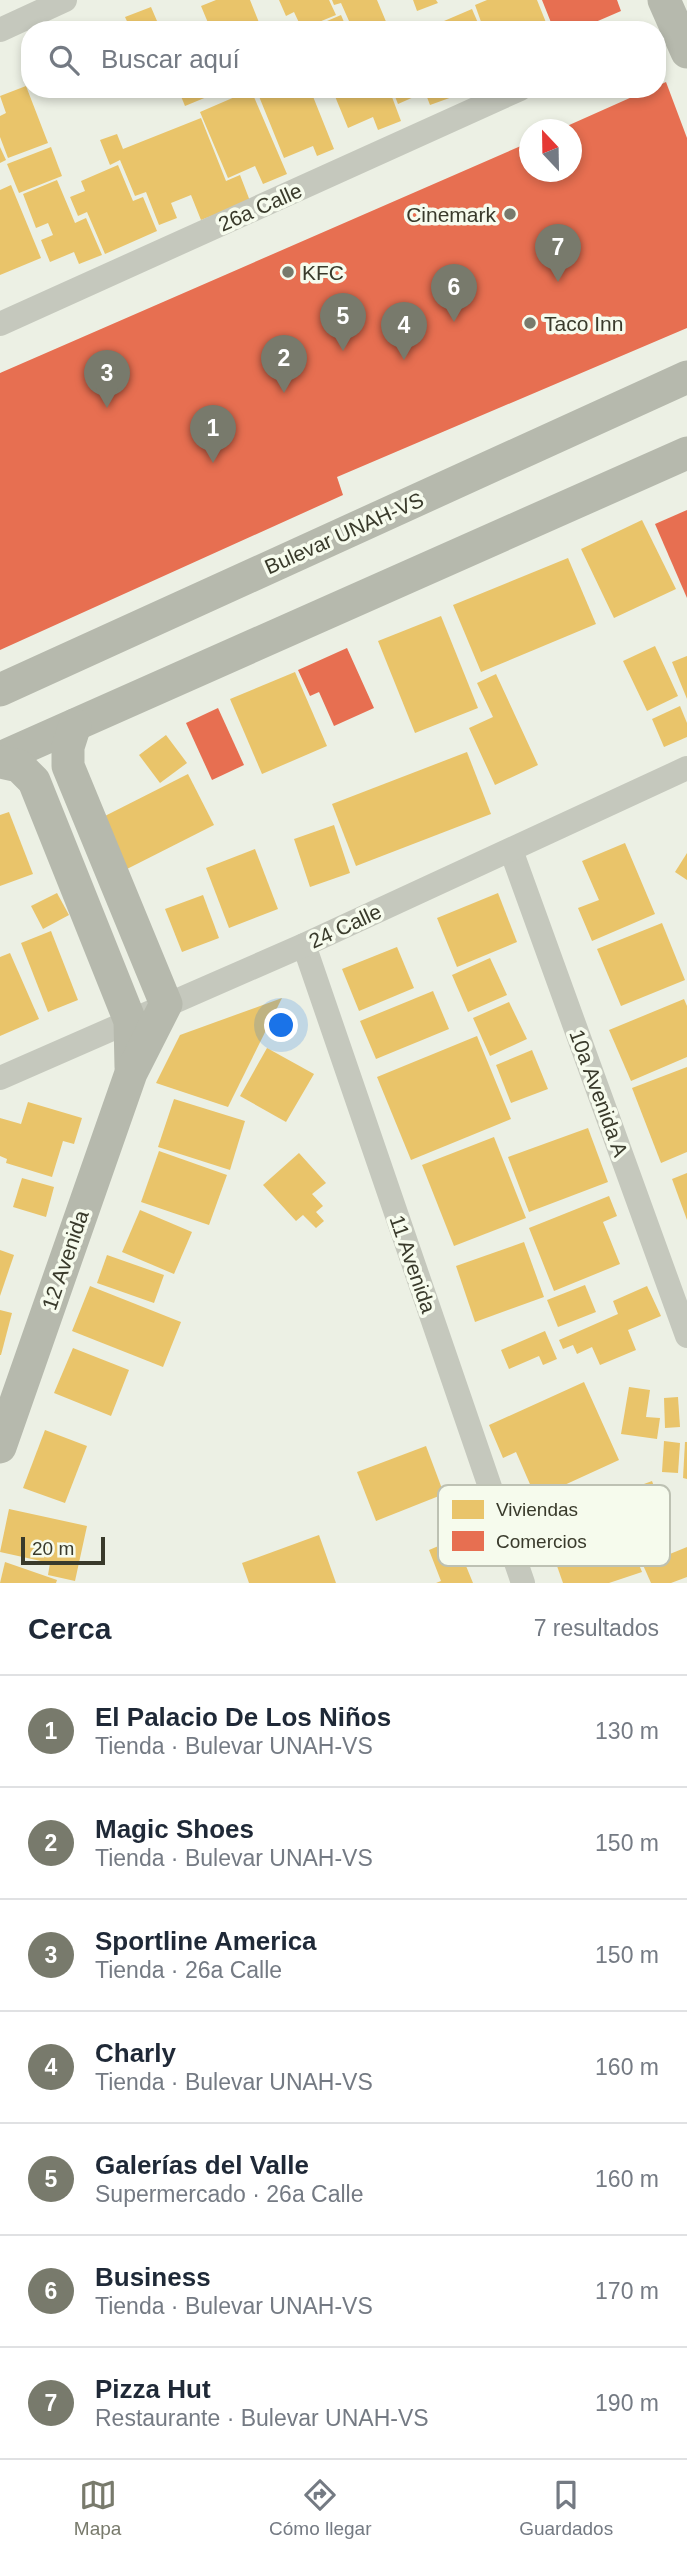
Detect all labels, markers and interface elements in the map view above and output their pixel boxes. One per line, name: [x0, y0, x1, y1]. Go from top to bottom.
search box: [21, 21, 666, 98]
icon: search: [45, 41, 83, 79]
text: Buscar aquí: [101, 44, 240, 74]
north arrow: [519, 119, 582, 182]
street label: 26a Calle: [215, 178, 305, 236]
place label: Cinemark: [406, 203, 496, 226]
marker: Cinemark: [502, 206, 518, 222]
pin: 7: [535, 224, 581, 282]
place label: KFC: [302, 261, 344, 284]
marker: KFC: [280, 264, 296, 280]
pin: 6: [431, 264, 477, 322]
pin: 5: [320, 293, 366, 351]
pin: 4: [381, 302, 427, 360]
place label: Taco Inn: [544, 312, 623, 335]
marker: Taco Inn: [522, 315, 538, 331]
pin: 2: [261, 335, 307, 393]
pin: 3: [84, 350, 130, 408]
pin: 1: [190, 405, 236, 463]
street label: Bulevar UNAH-VS: [261, 488, 427, 578]
street label: 24 Calle: [305, 899, 385, 953]
your location: [264, 1008, 298, 1042]
street label: 10a Avenida A: [565, 1026, 633, 1160]
street label: 12 Avenida: [37, 1207, 93, 1313]
street label: 11 Avenida: [386, 1212, 441, 1316]
legend: [438, 1485, 670, 1566]
text: Viviendas: [496, 1499, 578, 1520]
text: Comercios: [496, 1531, 587, 1552]
scale bar: [21, 1534, 105, 1566]
text: 20 m: [32, 1538, 74, 1559]
text: Cerca: [28, 1612, 111, 1645]
text: 7 resultados: [534, 1615, 659, 1641]
text: El Palacio De Los Niños: [95, 1702, 391, 1732]
text: 1: [45, 1718, 57, 1744]
text: 130 m: [595, 1718, 659, 1744]
text: Tienda · Bulevar UNAH-VS: [95, 1733, 373, 1759]
text: Magic Shoes: [95, 1814, 254, 1844]
text: 2: [45, 1830, 57, 1856]
text: 150 m: [595, 1830, 659, 1856]
text: Tienda · Bulevar UNAH-VS: [95, 1845, 373, 1871]
text: Sportline America: [95, 1926, 317, 1956]
text: 3: [45, 1942, 57, 1968]
text: 150 m: [595, 1942, 659, 1968]
text: Tienda · 26a Calle: [95, 1957, 282, 1983]
text: Charly: [95, 2038, 176, 2068]
text: 4: [45, 2054, 57, 2080]
text: 160 m: [595, 2054, 659, 2080]
text: Tienda · Bulevar UNAH-VS: [95, 2069, 373, 2095]
text: Galerías del Valle: [95, 2150, 309, 2180]
text: 5: [45, 2166, 57, 2192]
text: 160 m: [595, 2166, 659, 2192]
text: Supermercado · 26a Calle: [95, 2181, 363, 2207]
text: Business: [95, 2262, 211, 2292]
text: 6: [45, 2278, 57, 2304]
text: 170 m: [595, 2278, 659, 2304]
text: Tienda · Bulevar UNAH-VS: [95, 2293, 373, 2319]
text: Pizza Hut: [95, 2374, 211, 2404]
text: 7: [45, 2390, 57, 2416]
text: 190 m: [595, 2390, 659, 2416]
text: Restaurante · Bulevar UNAH-VS: [95, 2405, 429, 2431]
tab: Mapa: [74, 2476, 121, 2540]
tab: Cómo llegar: [269, 2476, 371, 2540]
tab: Guardados: [519, 2476, 613, 2540]

